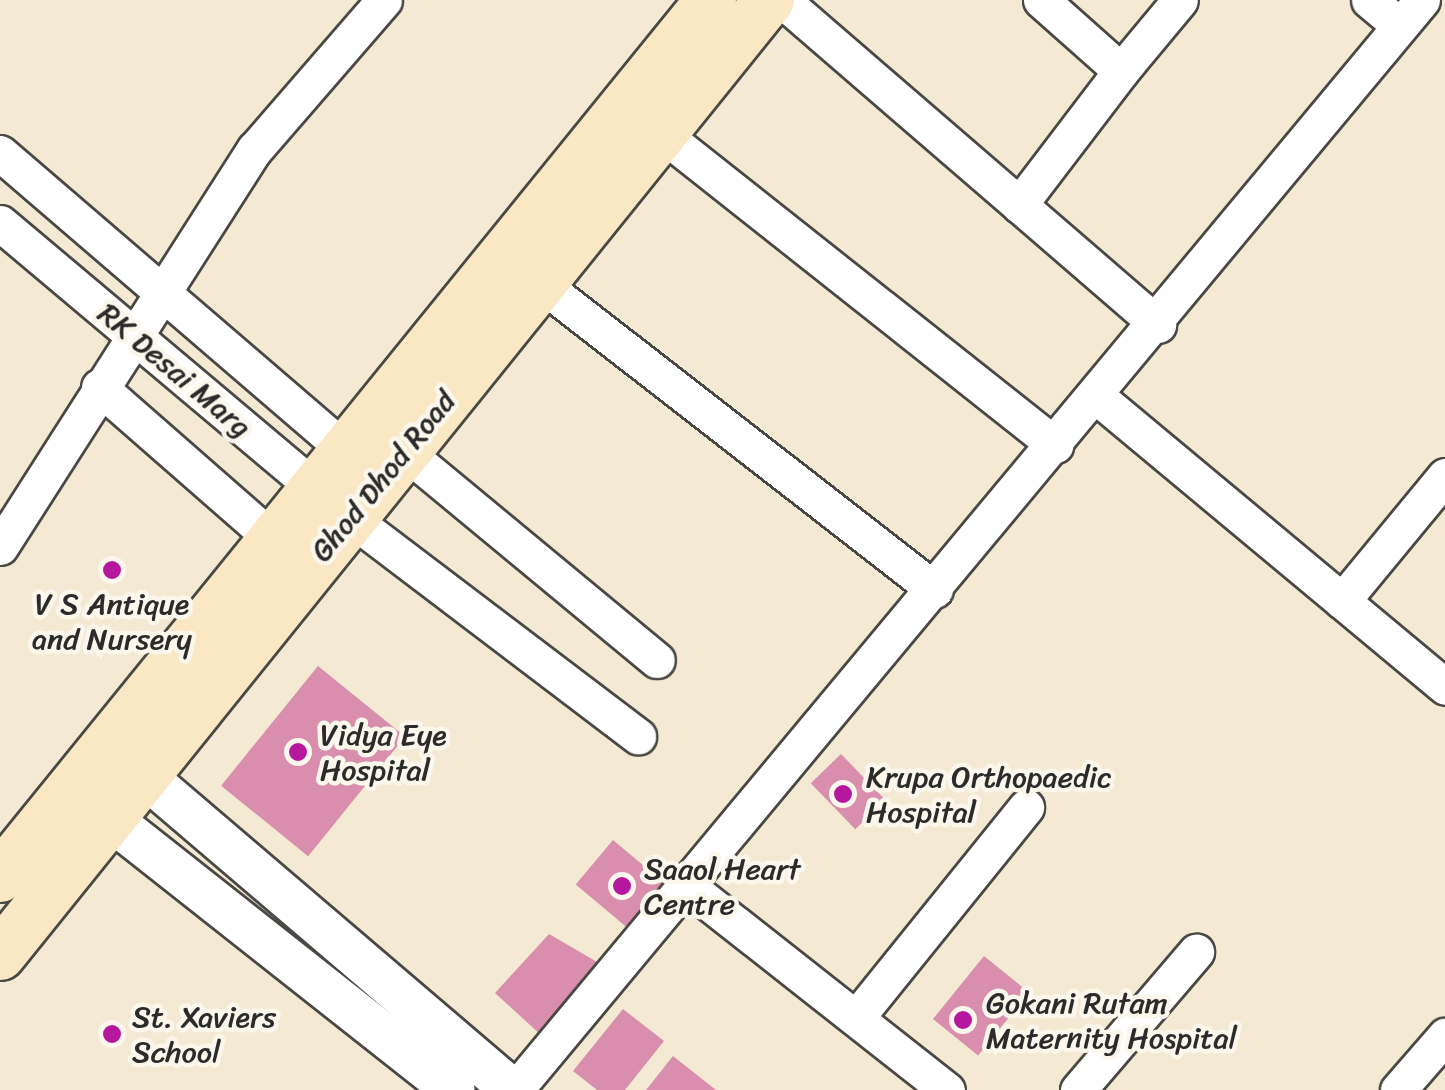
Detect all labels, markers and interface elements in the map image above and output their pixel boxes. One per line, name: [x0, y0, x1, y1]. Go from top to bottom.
street label: RK Desai Marg: [91, 295, 259, 445]
street label: Ghod Dhod Road: [303, 383, 463, 569]
marker: V S Antique and Nursery: [101, 559, 123, 581]
place label: V S Antique and Nursery: [31, 586, 193, 656]
place label: Vidya Eye Hospital: [320, 717, 448, 788]
marker: Vidya Eye Hospital: [285, 739, 311, 765]
place label: Krupa Orthopaedic Hospital: [866, 759, 1112, 830]
marker: Krupa Orthopaedic Hospital: [830, 781, 856, 807]
place label: Saaol Heart Centre: [644, 851, 801, 922]
marker: Saaol Heart Centre: [609, 873, 635, 899]
place label: Gokani Rutam Maternity Hospital: [986, 985, 1238, 1056]
place label: St. Xaviers School: [132, 999, 275, 1070]
marker: Gokani Rutam Maternity Hospital: [950, 1007, 976, 1033]
marker: St. Xaviers School: [101, 1023, 123, 1045]

